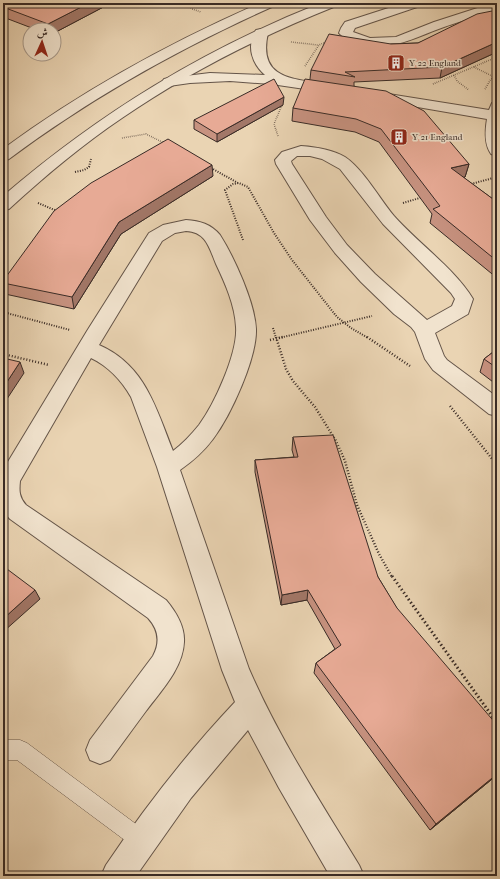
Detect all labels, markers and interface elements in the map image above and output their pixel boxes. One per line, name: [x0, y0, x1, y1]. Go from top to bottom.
north arrow: [22, 22, 62, 62]
text: ش: [37, 26, 48, 39]
building icon: Y-22 England: [386, 53, 406, 73]
place label: Y-22 England: [408, 58, 461, 68]
building icon: Y-21 England: [389, 127, 409, 147]
place label: Y-21 England: [411, 132, 463, 142]

